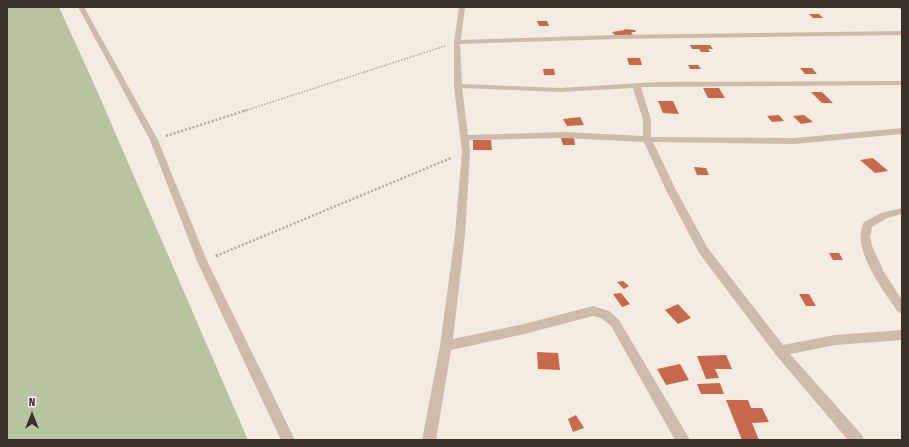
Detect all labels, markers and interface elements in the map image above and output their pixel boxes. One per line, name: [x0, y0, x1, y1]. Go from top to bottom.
north arrow: [12, 395, 52, 435]
text: N: [29, 396, 35, 409]

